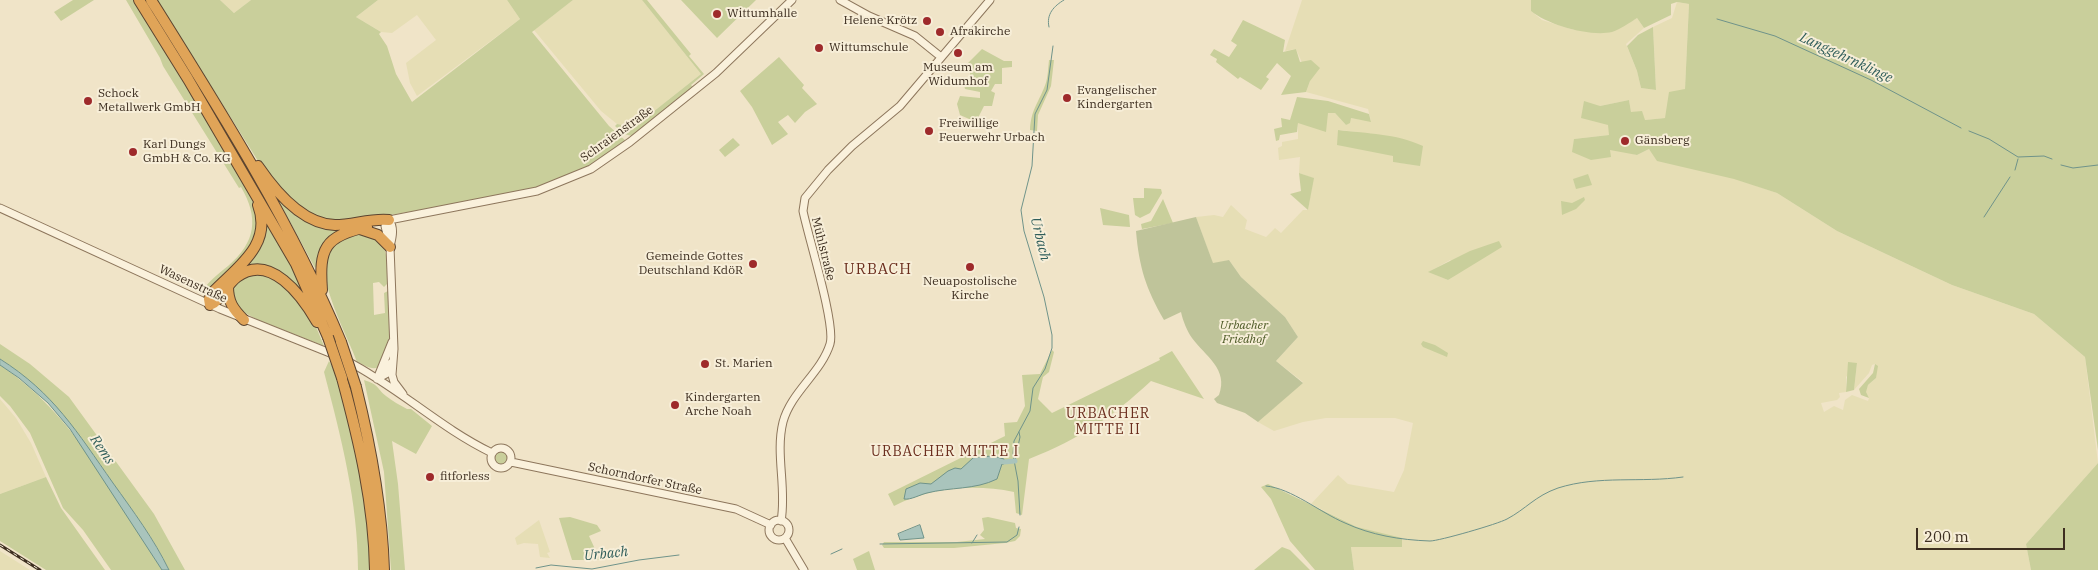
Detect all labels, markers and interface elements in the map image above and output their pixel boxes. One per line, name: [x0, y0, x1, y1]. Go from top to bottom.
place label: Wittumhalle: [727, 7, 797, 21]
marker: Wittumhalle: [711, 8, 723, 20]
place label: Helene Krötz: [843, 14, 917, 28]
marker: Helene Krötz: [921, 15, 933, 27]
place label: Afrakirche: [950, 25, 1010, 39]
marker: Afrakirche: [934, 26, 946, 38]
water label: Langgehrnklinge: [1797, 29, 1895, 87]
place label: Wittumschule: [829, 41, 908, 55]
marker: Wittumschule: [813, 42, 825, 54]
marker: Museum am Widumhof: [952, 47, 964, 59]
place label: Museum am Widumhof: [923, 61, 993, 89]
place label: Evangelischer Kindergarten: [1077, 84, 1157, 112]
place label: Schock Metallwerk GmbH: [98, 87, 200, 115]
marker: Evangelischer Kindergarten: [1061, 92, 1073, 104]
marker: Schock Metallwerk GmbH: [82, 95, 94, 107]
street label: Schraienstraße: [578, 103, 656, 165]
place label: Freiwillige Feuerwehr Urbach: [939, 117, 1045, 145]
marker: Freiwillige Feuerwehr Urbach: [923, 125, 935, 137]
place label: Gänsberg: [1635, 134, 1689, 148]
marker: Gänsberg: [1619, 135, 1631, 147]
place label: Karl Dungs GmbH & Co. KG: [143, 138, 231, 166]
marker: Karl Dungs GmbH & Co. KG: [127, 146, 139, 158]
street label: Mühlstraße: [808, 216, 838, 282]
water label: Urbach: [1027, 216, 1053, 262]
place label: Gemeinde Gottes Deutschland KdöR: [639, 250, 743, 278]
marker: Gemeinde Gottes Deutschland KdöR: [747, 258, 759, 270]
district label: URBACH: [843, 261, 913, 279]
marker: Neuapostolische Kirche: [964, 261, 976, 273]
street label: Wasenstraße: [157, 262, 229, 306]
place label: Neuapostolische Kirche: [923, 275, 1017, 303]
park label: Urbacher Friedhof: [1220, 319, 1268, 347]
place label: St. Marien: [715, 357, 773, 371]
marker: St. Marien: [699, 358, 711, 370]
place label: Kindergarten Arche Noah: [685, 391, 761, 419]
marker: Kindergarten Arche Noah: [669, 399, 681, 411]
district label: URBACHER MITTE II: [1065, 406, 1151, 438]
water label: Rems: [86, 432, 118, 468]
district label: URBACHER MITTE I: [869, 444, 1021, 460]
street label: Schorndorfer Straße: [587, 460, 703, 498]
place label: fitforless: [440, 470, 490, 484]
marker: fitforless: [424, 471, 436, 483]
scale bar: [1918, 518, 2067, 550]
text: 200 m: [1924, 527, 1969, 546]
water label: Urbach: [583, 543, 629, 565]

